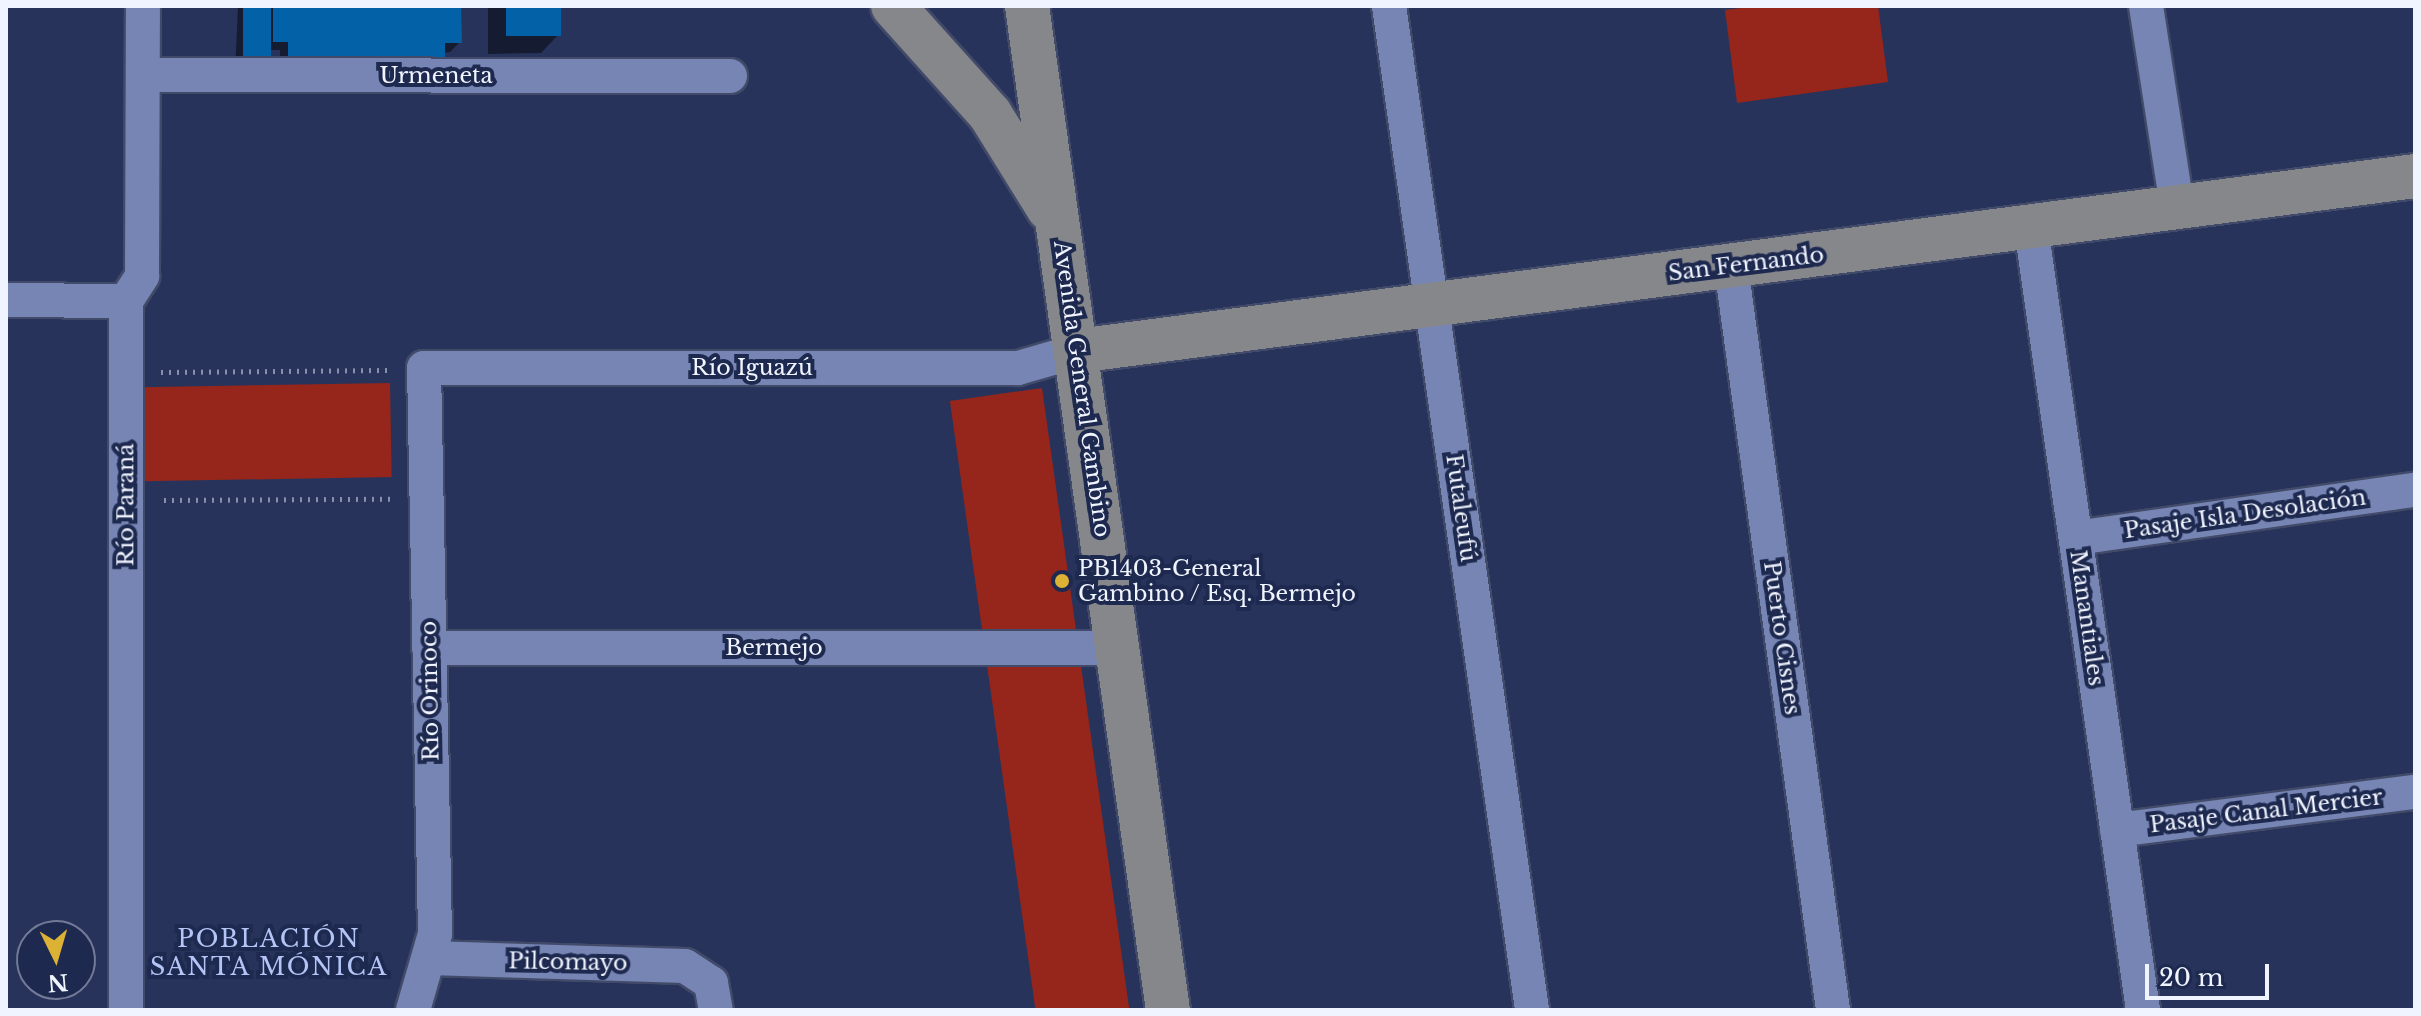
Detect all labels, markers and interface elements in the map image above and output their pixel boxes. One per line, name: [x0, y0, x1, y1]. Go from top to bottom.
street label: Urmeneta: [379, 63, 493, 89]
street label: Avenida General Gambino: [1048, 239, 1116, 539]
street label: San Fernando: [1667, 241, 1825, 287]
street label: Río Iguazú: [691, 355, 813, 381]
street label: Río Paraná: [113, 444, 139, 566]
street label: Futaleufú: [1440, 453, 1482, 563]
street label: Pasaje Isla Desolación: [2122, 484, 2368, 544]
street label: Manantiales: [2064, 549, 2110, 687]
place label: PB1403-General Gambino / Esq. Bermejo: [1078, 555, 1357, 606]
street label: Puerto Cisnes: [1758, 559, 1806, 717]
marker: PB1403-General Gambino / Esq. Bermejo: [1053, 572, 1071, 590]
street label: Río Orinoco: [416, 621, 444, 761]
street label: Bermejo: [725, 635, 823, 661]
street label: Pasaje Canal Mercier: [2148, 784, 2384, 838]
north arrow: [16, 920, 96, 1000]
district label: POBLACIÓN SANTA MÓNICA: [149, 925, 389, 981]
street label: Pilcomayo: [508, 948, 628, 976]
scale bar: [2149, 948, 2273, 998]
text: 20 m: [2159, 963, 2224, 992]
text: N: [46, 968, 69, 997]

